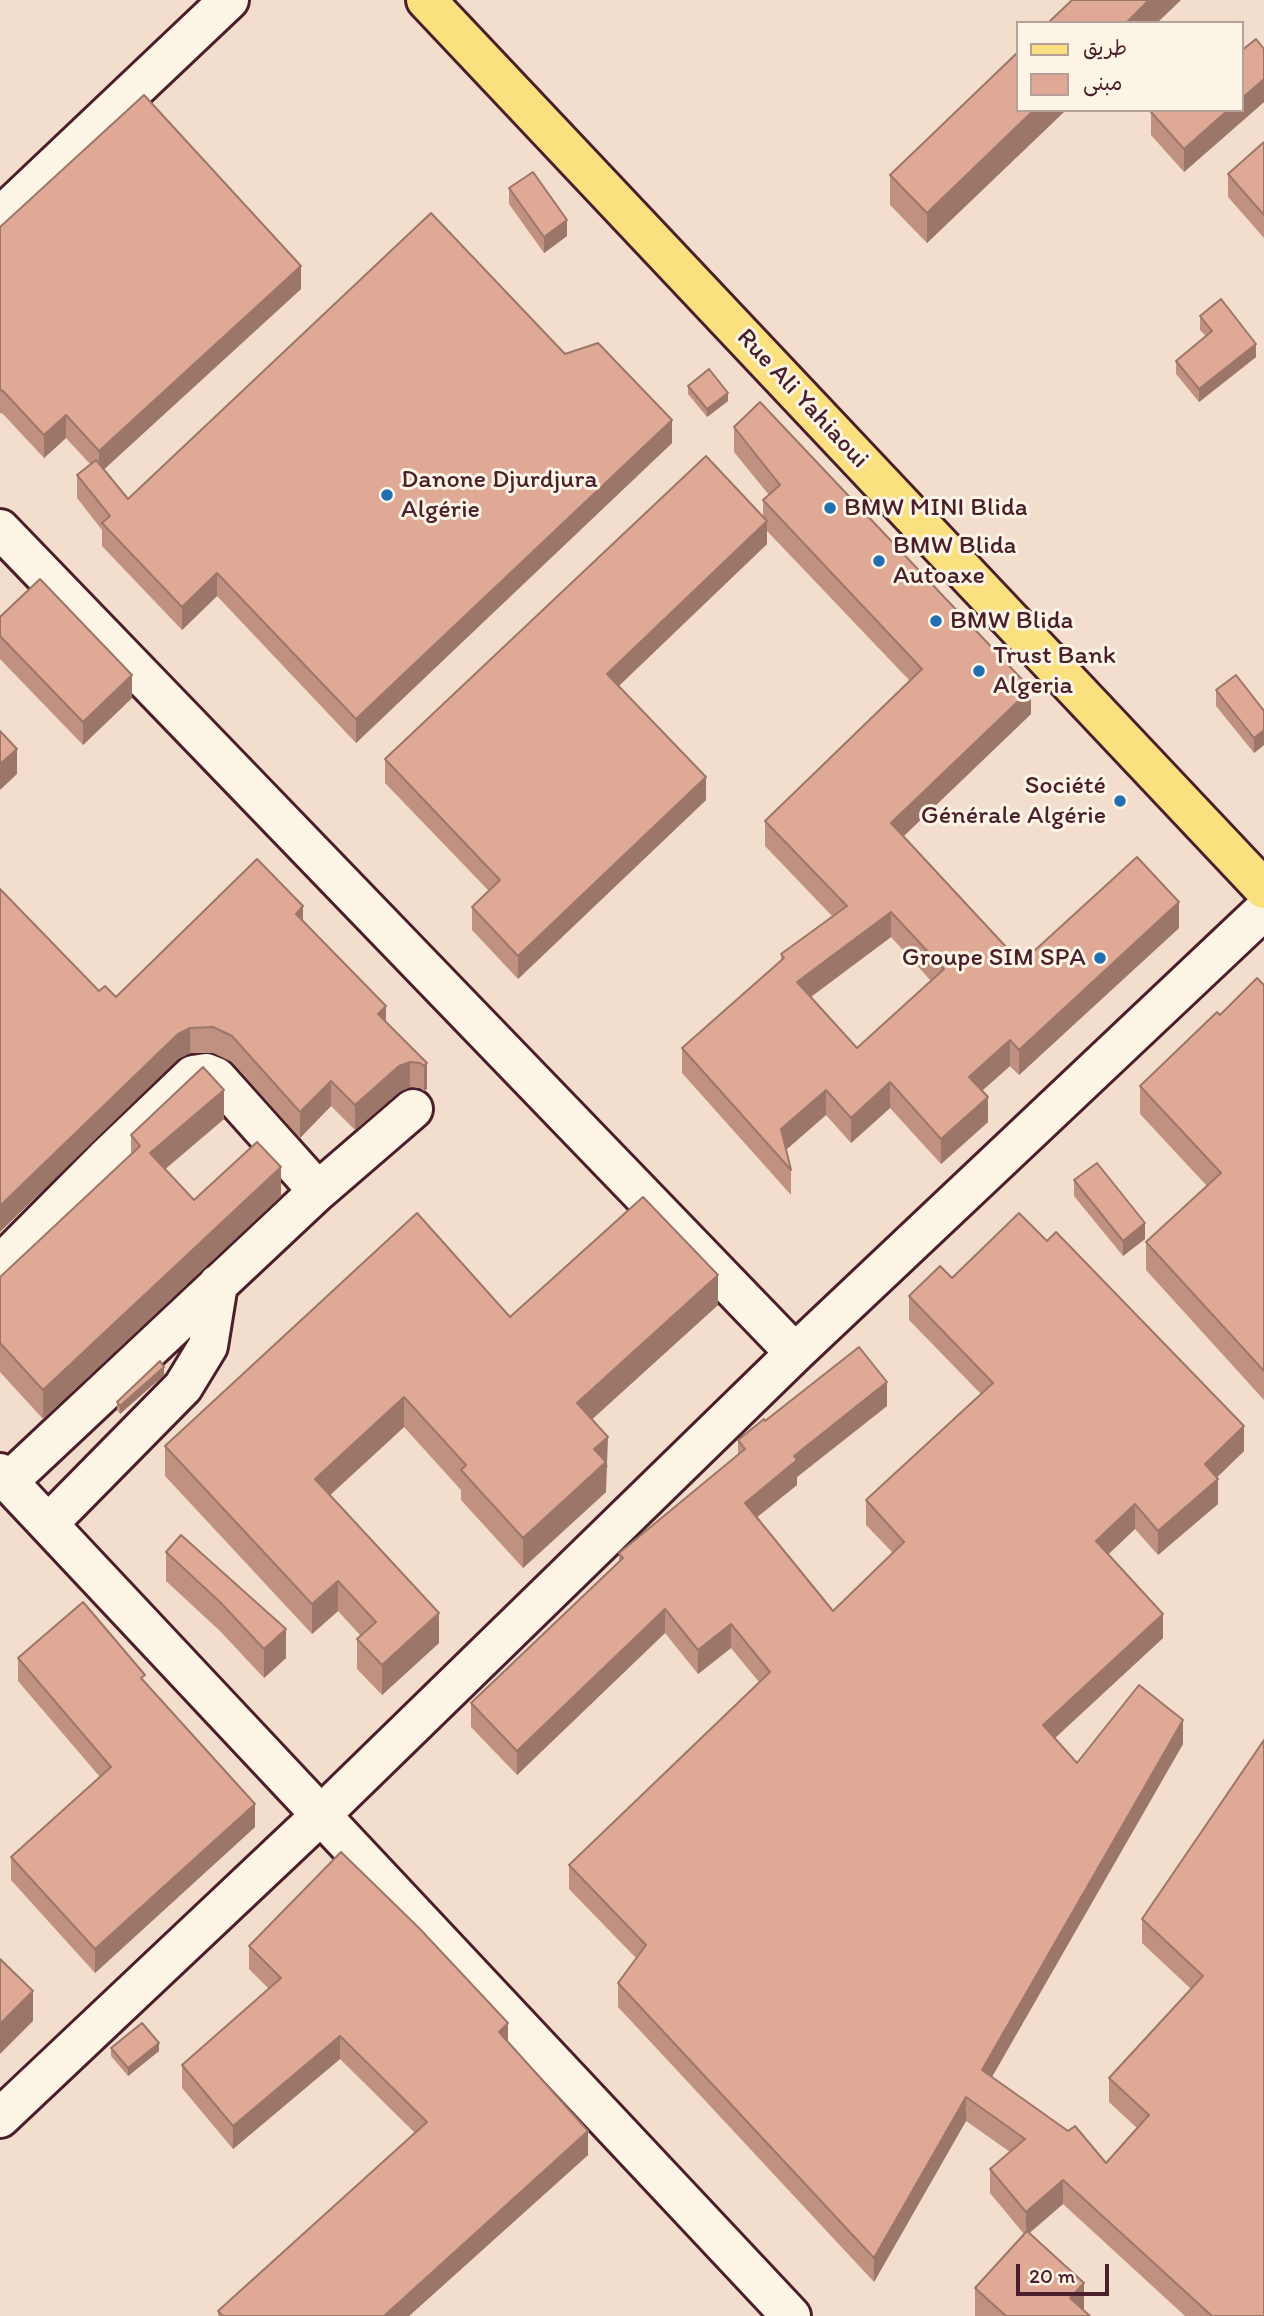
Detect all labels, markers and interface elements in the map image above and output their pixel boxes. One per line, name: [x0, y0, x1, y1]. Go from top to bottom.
legend: [1016, 21, 1243, 112]
text: طريق: [1083, 35, 1127, 60]
text: مبنى: [1083, 70, 1122, 95]
street label: Rue Ali Yahiaoui: [729, 323, 875, 475]
place label: Danone Djurdjura Algérie: [401, 464, 598, 526]
marker: Danone Djurdjura Algérie: [379, 487, 395, 503]
place label: BMW MINI Blida: [844, 492, 1028, 524]
marker: BMW MINI Blida: [822, 500, 838, 516]
place label: BMW Blida Autoaxe: [893, 530, 1016, 592]
marker: BMW Blida Autoaxe: [871, 553, 887, 569]
place label: BMW Blida: [950, 605, 1073, 637]
marker: BMW Blida: [928, 613, 944, 629]
place label: Trust Bank Algeria: [993, 640, 1116, 702]
marker: Trust Bank Algeria: [971, 663, 987, 679]
place label: Société Générale Algérie: [921, 770, 1106, 832]
marker: Société Générale Algérie: [1112, 793, 1128, 809]
place label: Groupe SIM SPA: [902, 942, 1086, 974]
marker: Groupe SIM SPA: [1092, 950, 1108, 966]
scale bar: [1019, 2250, 1112, 2294]
text: 20 m: [1029, 2263, 1075, 2288]

